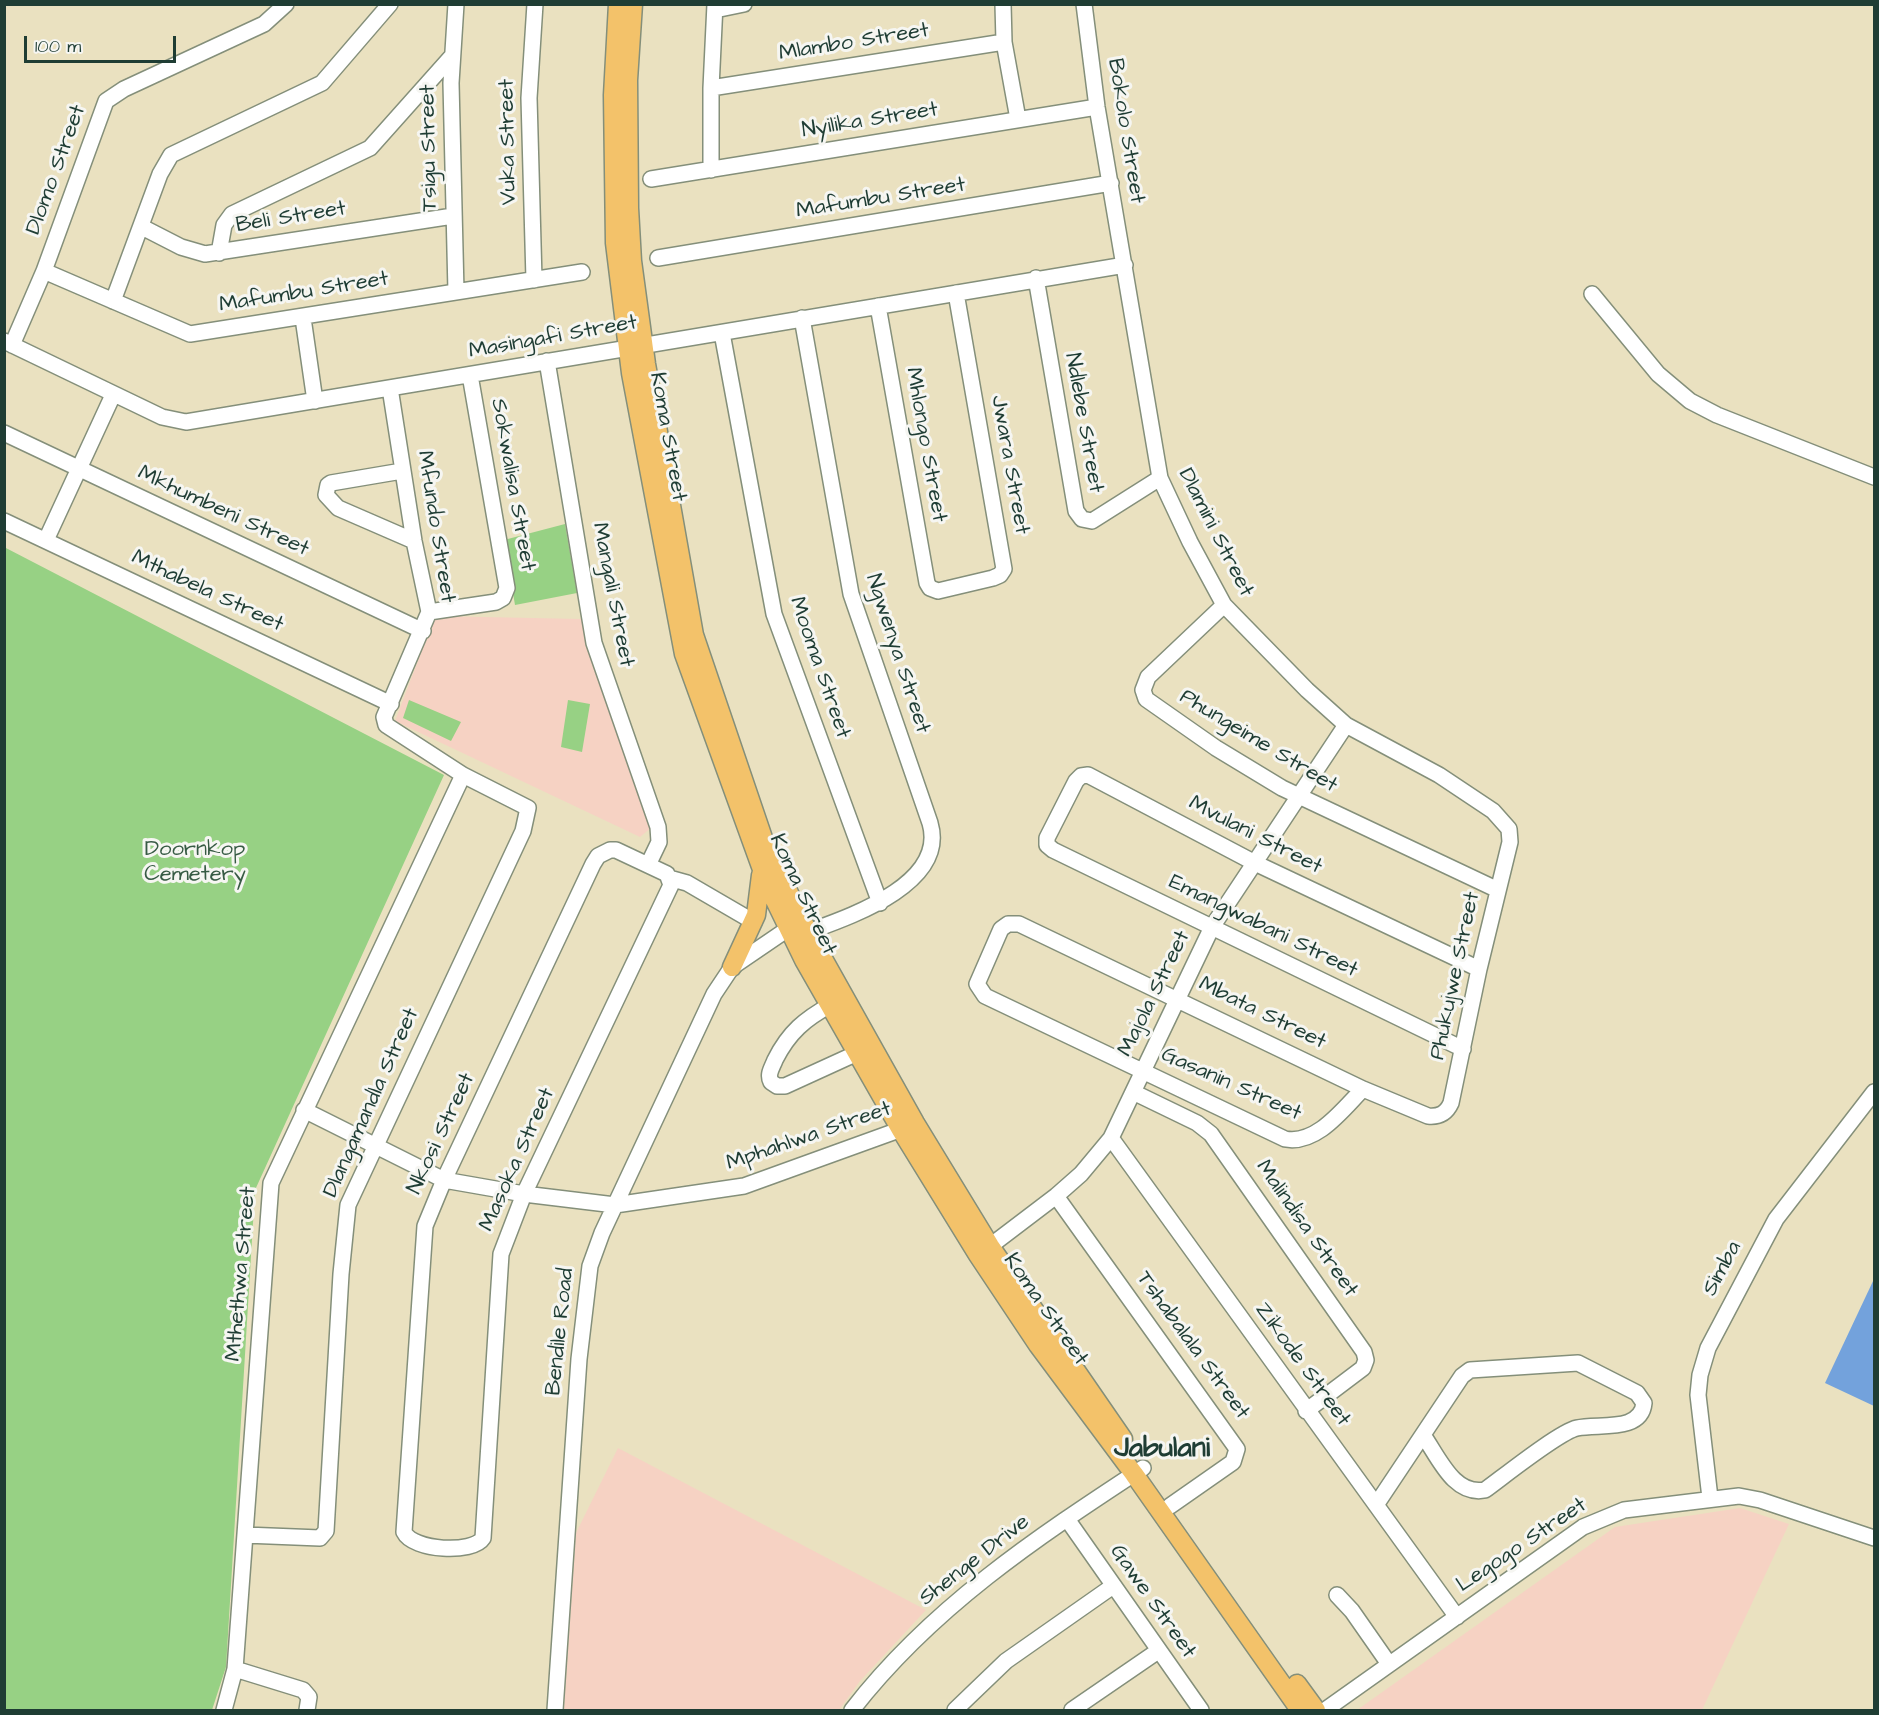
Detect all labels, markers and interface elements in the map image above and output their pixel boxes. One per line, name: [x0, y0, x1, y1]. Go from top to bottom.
street label: Mlambo Street: [777, 18, 931, 68]
scale bar: [27, 24, 178, 62]
text: 100 m: [35, 34, 81, 59]
street label: Bokolo Street: [1101, 57, 1149, 205]
street label: Vuka Street: [495, 79, 523, 205]
street label: Tsigu Street: [416, 84, 444, 212]
street label: Nyilika Street: [800, 97, 940, 145]
street label: Dlomo Street: [21, 101, 93, 239]
street label: Mafumbu Street: [795, 173, 967, 225]
street label: Beli Street: [234, 196, 348, 240]
street label: Mafumbu Street: [218, 267, 390, 319]
street label: Masingafi Street: [467, 310, 639, 366]
street label: Ndlebe Street: [1058, 351, 1108, 495]
street label: Mhlongo Street: [898, 366, 952, 524]
street label: Koma Street: [643, 370, 691, 504]
street label: Jwara Street: [984, 393, 1034, 537]
street label: Sokwalisa Street: [484, 397, 540, 573]
street label: Mfundo Street: [410, 449, 460, 605]
street label: Mkhumbeni Street: [133, 461, 313, 563]
street label: Dlamini Street: [1171, 464, 1259, 602]
street label: Mangali Street: [585, 521, 639, 669]
street label: Mthabela Street: [127, 545, 287, 639]
street label: Ngwenya Street: [859, 571, 935, 737]
street label: Mooma Street: [782, 594, 856, 742]
street label: Phungeime Street: [1174, 684, 1342, 800]
street label: Mvulani Street: [1184, 791, 1326, 881]
street label: Koma Street: [762, 830, 842, 960]
park label: Doornkop Cemetery: [144, 837, 246, 888]
street label: Emangwabani Street: [1164, 870, 1362, 984]
street label: Phukujwe Street: [1425, 890, 1487, 1062]
street label: Majola Street: [1113, 927, 1197, 1061]
street label: Mbata Street: [1194, 972, 1330, 1056]
street label: Dlangamandla Street: [318, 1004, 426, 1202]
street label: Gasanin Street: [1157, 1042, 1305, 1128]
street label: Nkosi Street: [402, 1069, 482, 1199]
street label: Masoka Street: [475, 1084, 561, 1236]
street label: Mphahlwa Street: [723, 1096, 895, 1178]
street label: Malindisa Street: [1249, 1156, 1363, 1302]
street label: Mthethwa Street: [221, 1186, 263, 1362]
street label: Simba: [1698, 1237, 1748, 1301]
street label: Koma Street: [997, 1249, 1093, 1371]
street label: Bendile Road: [541, 1267, 581, 1397]
street label: Tshabalala Street: [1129, 1267, 1255, 1425]
street label: Zikode Street: [1248, 1298, 1356, 1432]
district label: Jabulani: [1114, 1433, 1210, 1467]
street label: Legogo Street: [1452, 1493, 1592, 1599]
street label: Shenge Drive: [914, 1510, 1036, 1612]
street label: Gawe Street: [1103, 1540, 1201, 1664]

